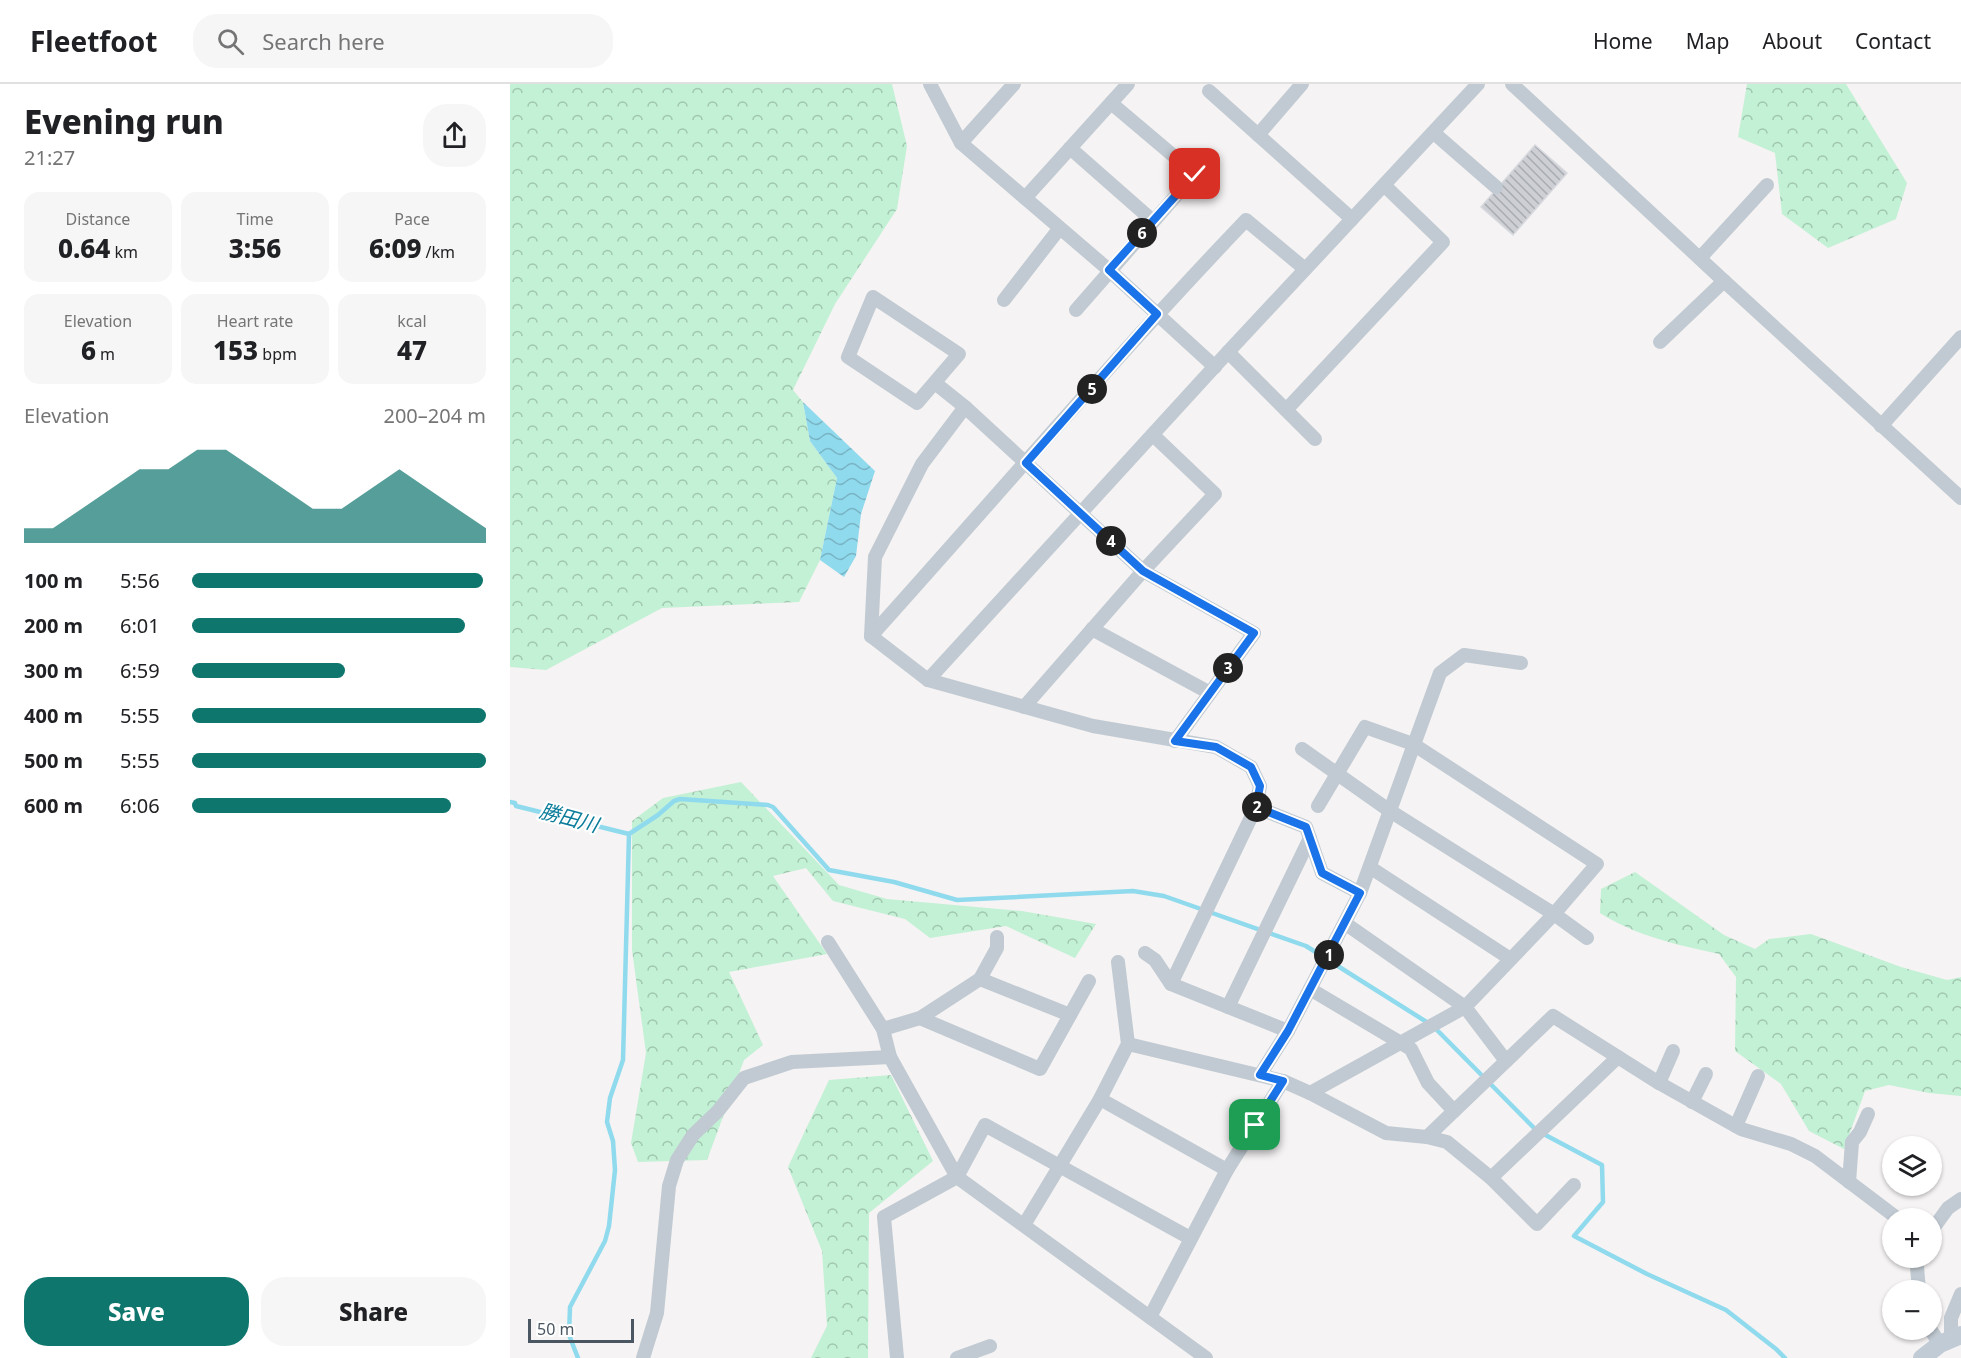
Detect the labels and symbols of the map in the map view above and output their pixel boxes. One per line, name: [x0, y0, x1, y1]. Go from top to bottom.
pin: [1169, 148, 1220, 199]
pin: 6: [1127, 218, 1157, 248]
pin: 5: [1077, 374, 1107, 404]
pin: 4: [1096, 526, 1126, 556]
pin: 3: [1213, 653, 1243, 683]
pin: 2: [1242, 792, 1272, 822]
water label: 勝田川: [537, 797, 604, 839]
pin: 1: [1314, 940, 1344, 970]
pin: [1229, 1099, 1280, 1150]
scale bar: [528, 1316, 634, 1344]

